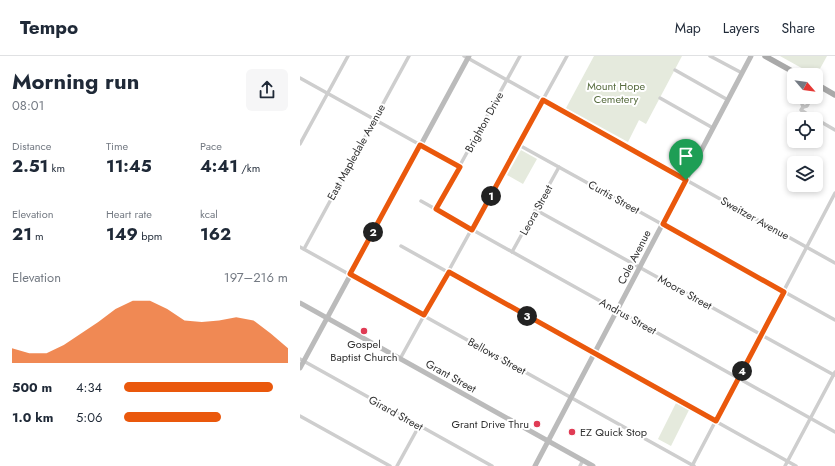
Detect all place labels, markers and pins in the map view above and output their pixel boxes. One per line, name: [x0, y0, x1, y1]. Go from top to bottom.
pin: [669, 139, 703, 180]
pin: 1: [481, 186, 501, 206]
pin: 2: [363, 222, 383, 242]
pin: 3: [517, 306, 537, 326]
marker: Gospel Baptist Church: [359, 326, 369, 336]
place label: Gospel Baptist Church: [330, 336, 398, 365]
pin: 4: [732, 361, 752, 381]
place label: Grant Drive Thru: [452, 416, 529, 432]
marker: Grant Drive Thru: [532, 419, 542, 429]
place label: EZ Quick Stop: [580, 424, 647, 440]
marker: EZ Quick Stop: [567, 427, 577, 437]

